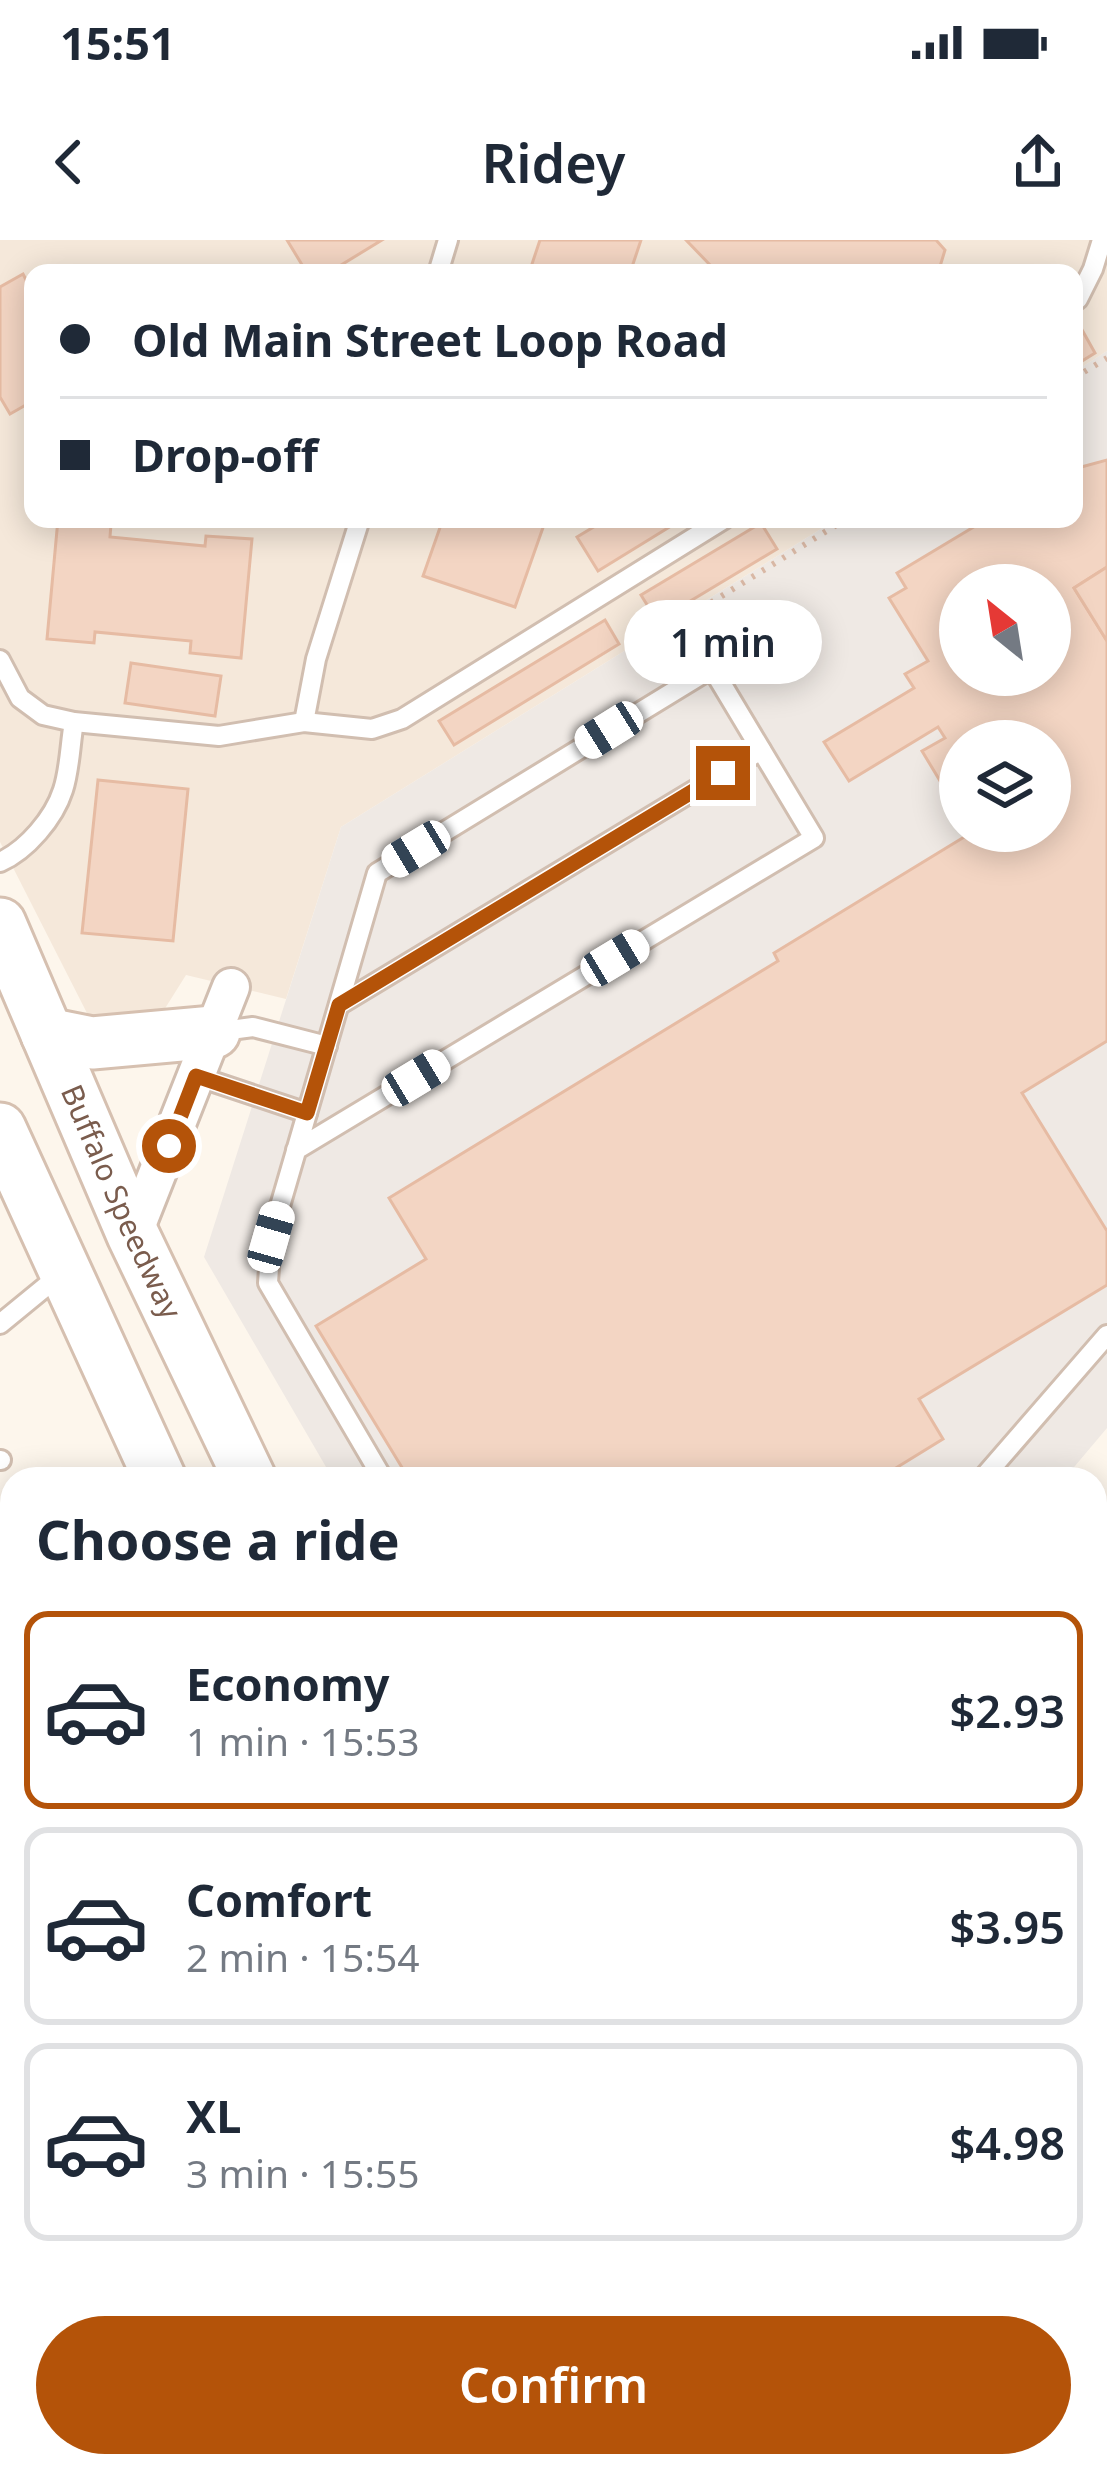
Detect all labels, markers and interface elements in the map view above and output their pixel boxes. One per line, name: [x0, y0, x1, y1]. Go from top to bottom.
text: 15:51: [60, 12, 176, 73]
text: Ridey: [482, 125, 625, 199]
icon: back: [36, 129, 102, 195]
icon: share: [1005, 129, 1071, 195]
text: Old Main Street Loop Road: [132, 309, 728, 370]
text: Drop-off: [132, 424, 318, 485]
north arrow: [939, 564, 1071, 696]
map controls: [939, 564, 1071, 852]
callout: 1 min: [624, 599, 822, 683]
text: 1 min: [670, 615, 776, 668]
car: [569, 696, 649, 764]
button: layers: [939, 720, 1071, 852]
route end: [696, 746, 750, 800]
car: [376, 815, 456, 883]
car: [575, 924, 655, 992]
car: [376, 1044, 456, 1112]
street label: Buffalo Speedway: [52, 1078, 192, 1326]
route start: [142, 1119, 196, 1173]
car: [244, 1197, 298, 1277]
text: Choose a ride: [36, 1502, 400, 1576]
text: Economy: [186, 1653, 390, 1714]
icon: car: [42, 1656, 150, 1764]
text: $2.93: [950, 1680, 1065, 1741]
text: 1 min · 15:53: [186, 1714, 420, 1767]
text: Comfort: [186, 1869, 372, 1930]
icon: car: [42, 1872, 150, 1980]
text: $3.95: [950, 1896, 1065, 1957]
text: 2 min · 15:54: [186, 1930, 420, 1983]
text: XL: [186, 2085, 241, 2146]
icon: car: [42, 2088, 150, 2196]
text: $4.98: [950, 2112, 1065, 2173]
text: 3 min · 15:55: [186, 2146, 420, 2199]
button: Confirm: [36, 2316, 1071, 2454]

